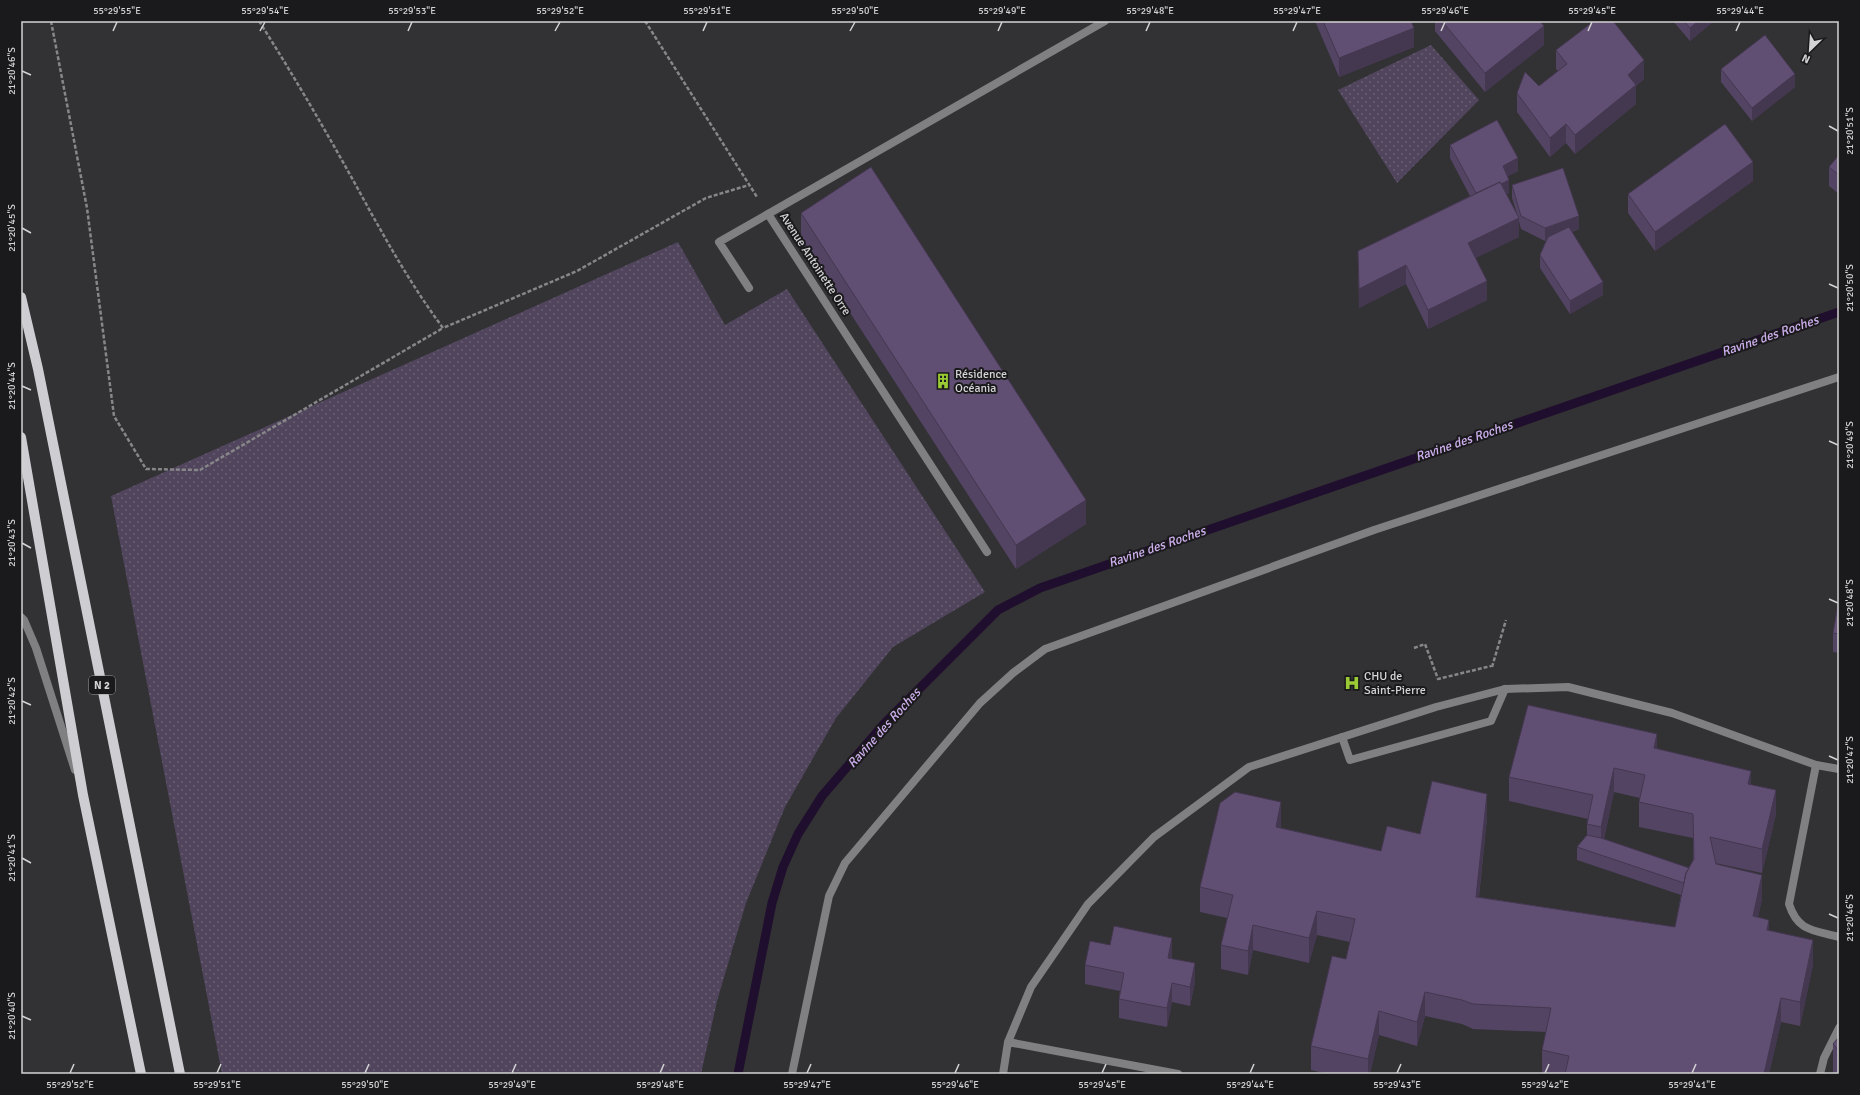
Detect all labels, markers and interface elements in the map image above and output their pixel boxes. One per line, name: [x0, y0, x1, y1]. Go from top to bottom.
text: 55°29'55"E: [93, 5, 141, 17]
text: 55°29'54"E: [241, 5, 289, 17]
text: 55°29'53"E: [388, 5, 436, 17]
text: 55°29'52"E: [536, 5, 584, 17]
text: 55°29'51"E: [683, 5, 731, 17]
text: 55°29'50"E: [831, 5, 879, 17]
text: 55°29'49"E: [978, 5, 1026, 17]
text: 55°29'48"E: [1126, 5, 1174, 17]
text: 55°29'47"E: [1273, 5, 1321, 17]
text: 55°29'46"E: [1421, 5, 1469, 17]
text: 55°29'45"E: [1568, 5, 1616, 17]
text: 55°29'44"E: [1716, 5, 1764, 17]
north arrow: [1790, 30, 1830, 70]
text: 21°20'46"S: [6, 47, 18, 95]
text: N: [1800, 51, 1812, 66]
text: 21°20'51"S: [1844, 107, 1856, 155]
text: 21°20'45"S: [6, 204, 18, 252]
street label: Avenue Antoinette Orre: [776, 210, 854, 318]
text: 21°20'50"S: [1844, 264, 1856, 312]
water label: Ravine des Roches: [1719, 311, 1822, 360]
text: 21°20'44"S: [6, 362, 18, 410]
place label: Résidence Océania: [955, 367, 1007, 396]
building icon: Résidence Océania: [934, 372, 952, 390]
water label: Ravine des Roches: [1413, 416, 1516, 465]
text: 21°20'49"S: [1844, 421, 1856, 469]
text: 21°20'43"S: [6, 519, 18, 567]
water label: Ravine des Roches: [1106, 522, 1209, 571]
text: 21°20'48"S: [1844, 579, 1856, 627]
place label: CHU de Saint-Pierre: [1364, 669, 1426, 698]
hospital icon: CHU de Saint-Pierre: [1343, 674, 1361, 692]
road number: N 2: [89, 676, 115, 694]
text: 21°20'42"S: [6, 677, 18, 725]
water label: Ravine des Roches: [844, 684, 925, 771]
text: 21°20'47"S: [1844, 736, 1856, 784]
text: 21°20'41"S: [6, 834, 18, 882]
text: 21°20'46"S: [1844, 894, 1856, 942]
text: 21°20'40"S: [6, 992, 18, 1040]
text: 55°29'52"E: [46, 1079, 94, 1091]
text: 55°29'51"E: [193, 1079, 241, 1091]
text: 55°29'50"E: [341, 1079, 389, 1091]
text: 55°29'49"E: [488, 1079, 536, 1091]
text: 55°29'48"E: [636, 1079, 684, 1091]
text: 55°29'47"E: [783, 1079, 831, 1091]
text: 55°29'46"E: [931, 1079, 979, 1091]
text: 55°29'45"E: [1078, 1079, 1126, 1091]
text: 55°29'44"E: [1226, 1079, 1274, 1091]
text: 55°29'43"E: [1373, 1079, 1421, 1091]
text: 55°29'42"E: [1521, 1079, 1569, 1091]
text: 55°29'41"E: [1668, 1079, 1716, 1091]

